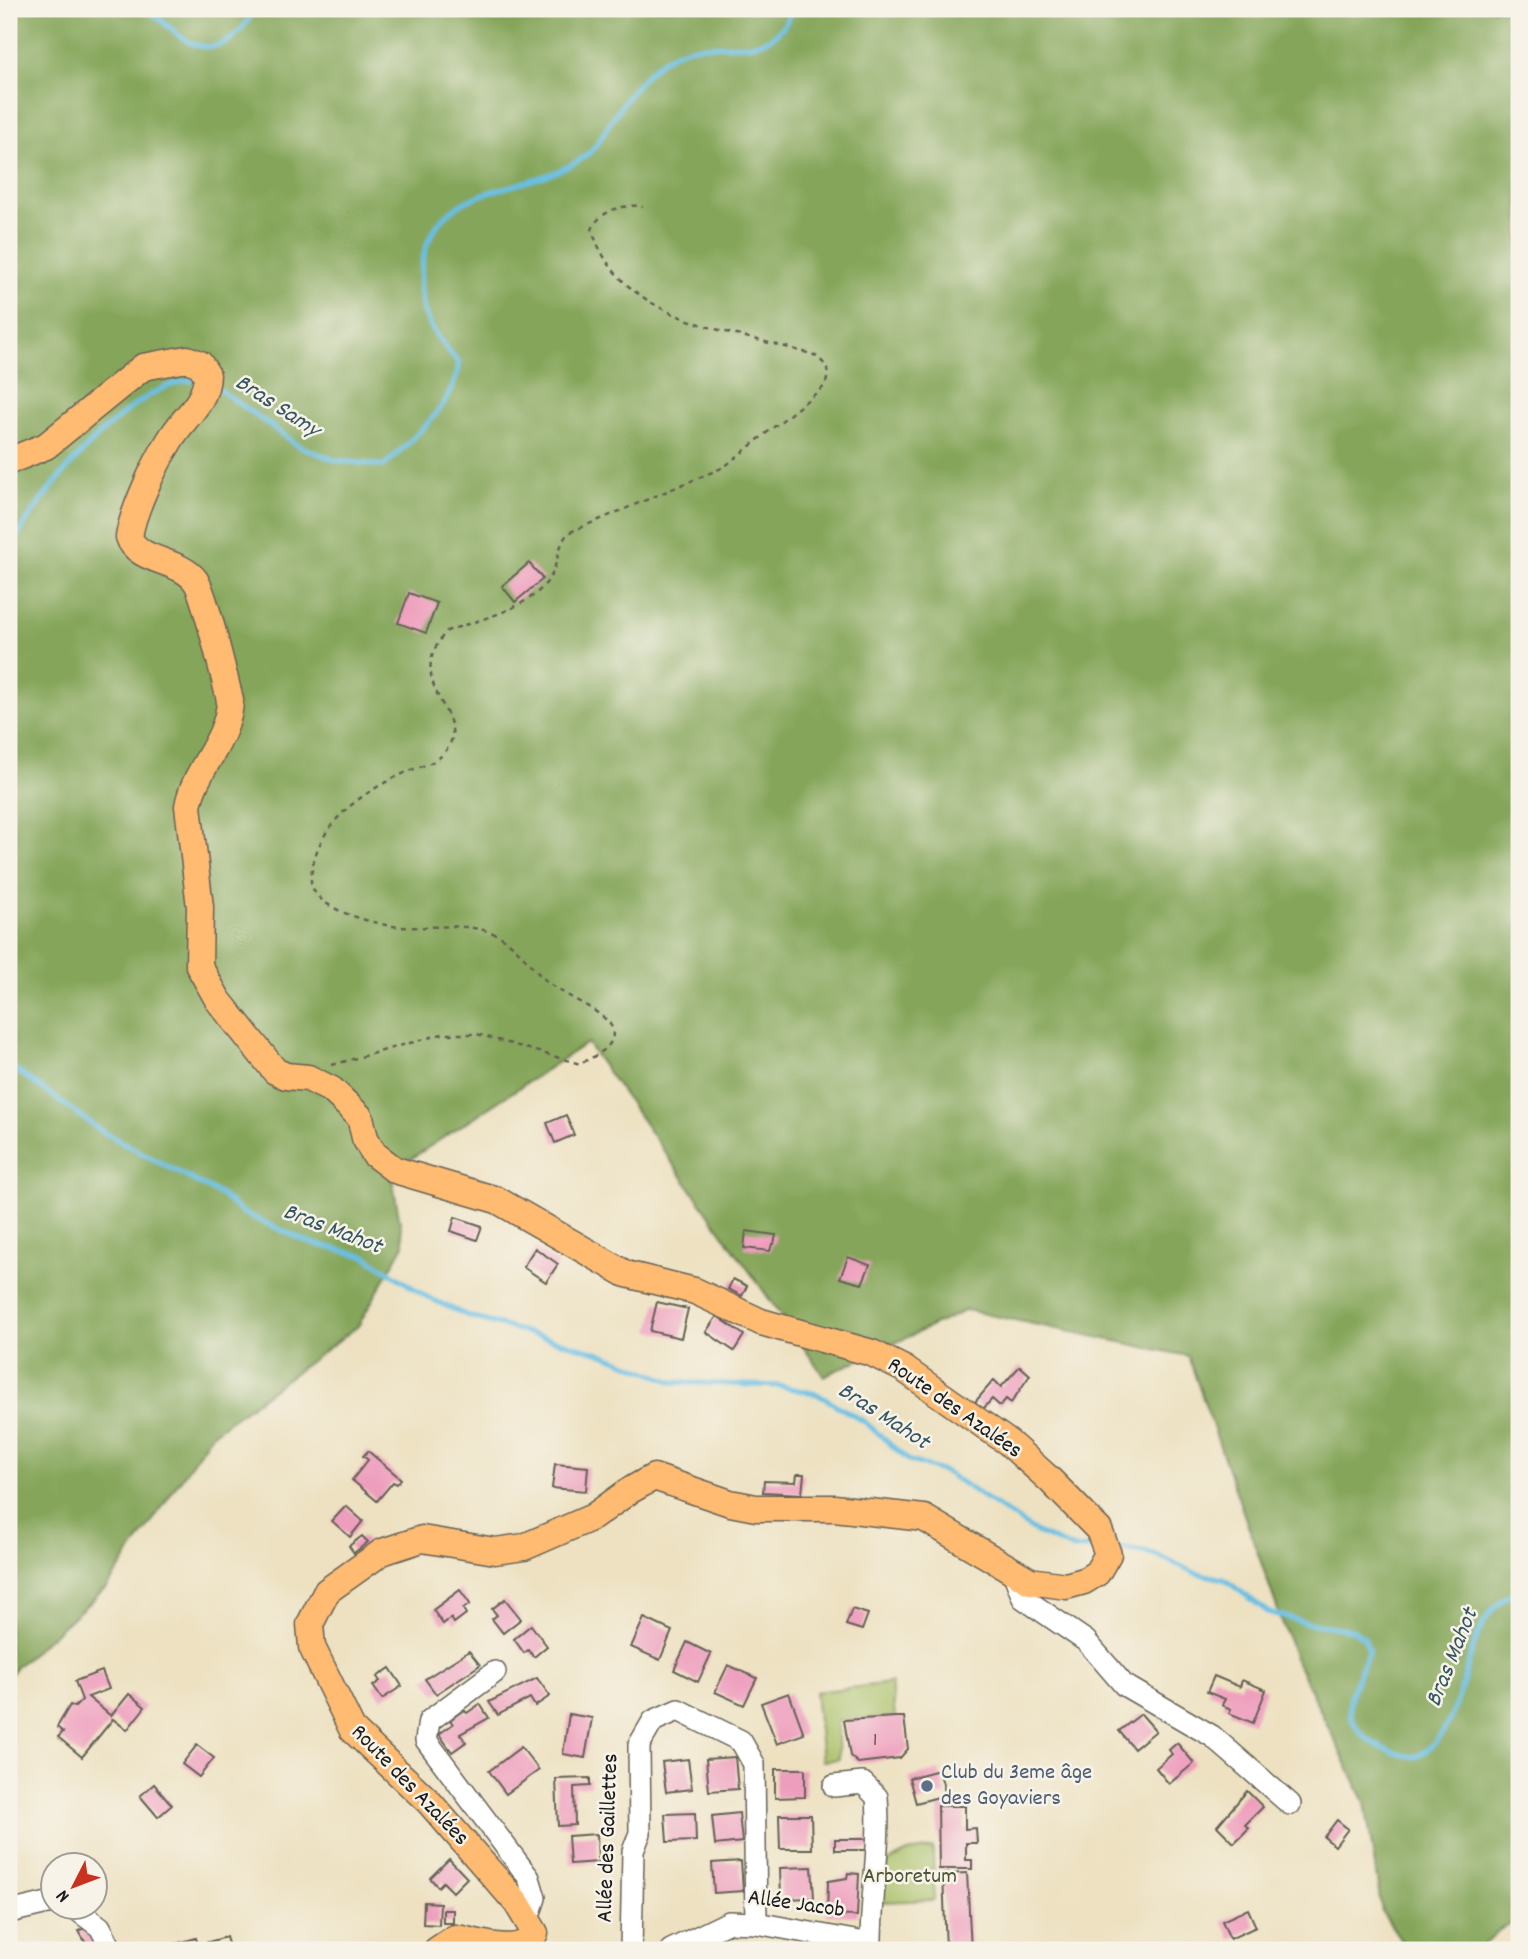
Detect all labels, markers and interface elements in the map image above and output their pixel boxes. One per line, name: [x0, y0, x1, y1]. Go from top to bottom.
water label: Bras Samy: [228, 367, 329, 449]
water label: Bras Mahot: [278, 1196, 388, 1265]
street label: Route des Azalées: [880, 1350, 1028, 1468]
water label: Bras Mahot: [831, 1375, 937, 1460]
water label: Bras Mahot: [1418, 1602, 1489, 1712]
street label: Route des Azalées: [342, 1718, 476, 1854]
house number: 1: [873, 1728, 877, 1755]
street label: Allée des Gaillettes: [590, 1753, 628, 1923]
place label: Club du 3eme âge des Goyaviers: [941, 1757, 1092, 1816]
marker: Club du 3eme âge des Goyaviers: [919, 1778, 935, 1794]
north arrow: [38, 1850, 108, 1920]
park label: Arboretum: [863, 1861, 957, 1894]
street label: Allée Jacob: [745, 1882, 847, 1928]
text: N: [51, 1883, 77, 1908]

